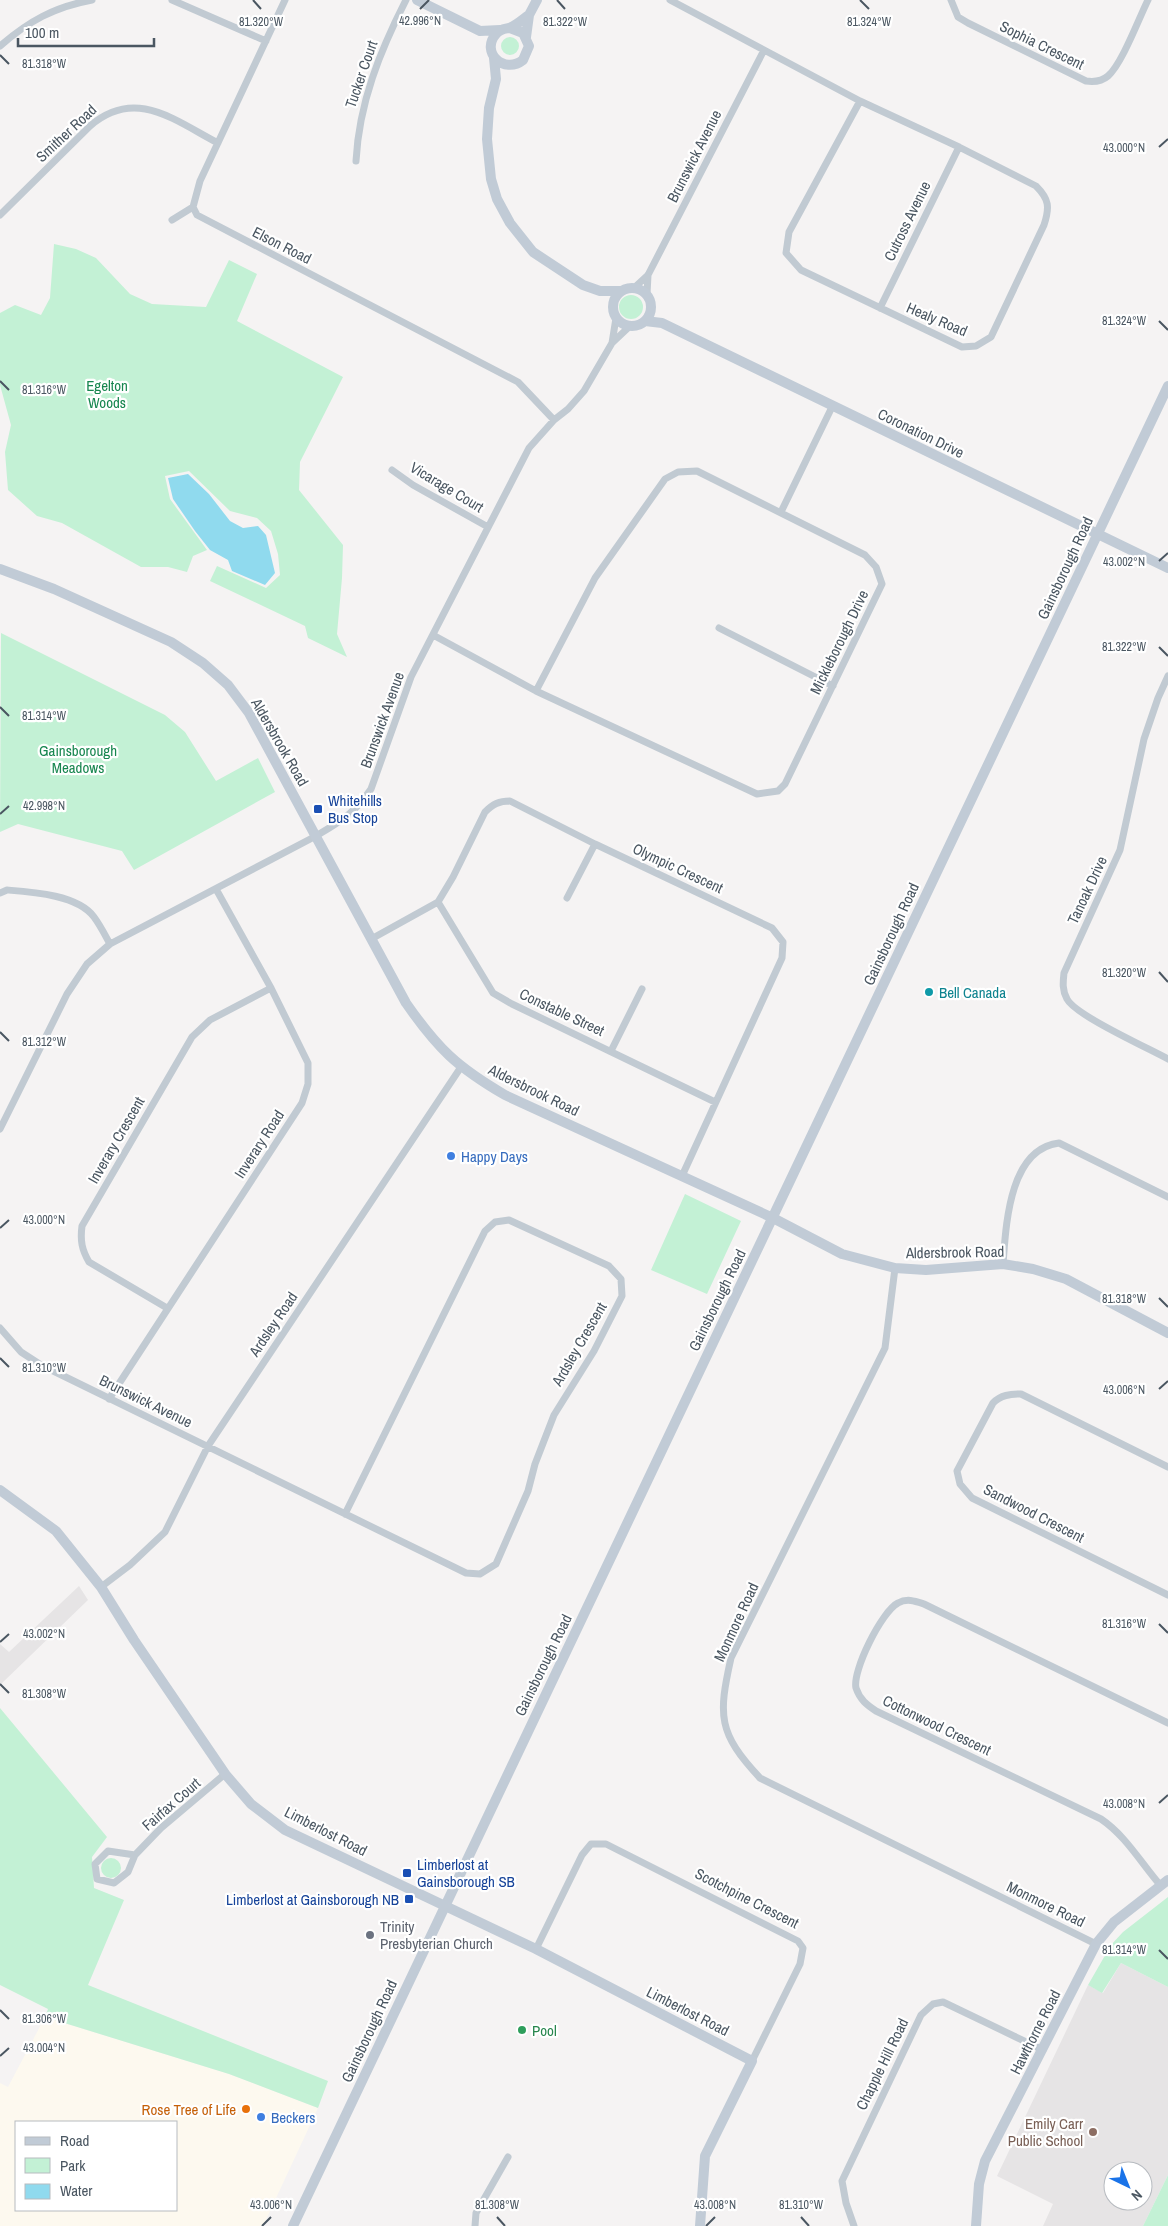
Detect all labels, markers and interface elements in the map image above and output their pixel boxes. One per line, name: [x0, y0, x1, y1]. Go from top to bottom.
text: 42.996°N: [399, 13, 441, 29]
text: 81.320°W: [239, 14, 284, 30]
text: 81.322°W: [543, 14, 588, 30]
text: 81.324°W: [847, 14, 892, 30]
scale bar: [18, 15, 154, 47]
street label: Sophia Crescent: [996, 15, 1088, 75]
text: 100 m: [25, 22, 59, 43]
street label: Tucker Court: [340, 37, 383, 111]
text: 81.318°W: [22, 56, 67, 72]
street label: Smither Road: [31, 99, 101, 167]
street label: Brunswick Avenue: [662, 106, 726, 206]
text: 43.000°N: [1103, 140, 1145, 156]
street label: Cutross Avenue: [879, 177, 935, 265]
street label: Elson Road: [249, 221, 315, 269]
street label: Healy Road: [903, 297, 971, 341]
text: 81.324°W: [1102, 313, 1147, 329]
park label: Egelton Woods: [86, 375, 128, 413]
text: 81.316°W: [22, 382, 67, 398]
street label: Coronation Drive: [874, 403, 968, 463]
street label: Vicarage Court: [406, 457, 488, 518]
street label: Gainsborough Road: [1032, 513, 1098, 623]
text: 43.002°N: [1103, 554, 1145, 570]
street label: Mickleborough Drive: [805, 586, 873, 698]
text: 81.322°W: [1102, 639, 1147, 655]
street label: Brunswick Avenue: [355, 669, 409, 771]
street label: Aldersbrook Road: [246, 693, 314, 790]
text: 81.314°W: [22, 708, 67, 724]
park label: Gainsborough Meadows: [39, 740, 117, 778]
place label: Whitehills Bus Stop: [328, 790, 382, 828]
text: 42.998°N: [23, 798, 65, 814]
marker: Whitehills Bus Stop: [312, 803, 324, 815]
street label: Olympic Crescent: [629, 838, 727, 898]
street label: Tanoak Drive: [1062, 852, 1112, 927]
street label: Gainsborough Road: [858, 879, 924, 989]
text: 81.320°W: [1102, 965, 1147, 981]
place label: Bell Canada: [939, 982, 1006, 1003]
street label: Constable Street: [516, 983, 608, 1041]
marker: Bell Canada: [923, 986, 935, 998]
text: 81.312°W: [22, 1034, 67, 1050]
street label: Aldersbrook Road: [484, 1059, 583, 1121]
street label: Inverary Crescent: [83, 1092, 150, 1187]
street label: Inverary Road: [229, 1106, 289, 1182]
place label: Happy Days: [461, 1146, 528, 1167]
marker: Happy Days: [445, 1150, 457, 1162]
text: 43.000°N: [23, 1212, 65, 1228]
street label: Aldersbrook Road: [905, 1241, 1004, 1263]
street label: Gainsborough Road: [683, 1246, 751, 1354]
street label: Ardsley Road: [243, 1288, 302, 1361]
text: 81.318°W: [1102, 1291, 1147, 1307]
street label: Ardsley Crescent: [546, 1298, 612, 1391]
text: 81.310°W: [22, 1360, 67, 1376]
street label: Brunswick Avenue: [96, 1369, 196, 1433]
text: 43.006°N: [1103, 1382, 1145, 1398]
street label: Sandwood Crescent: [980, 1479, 1089, 1548]
street label: Monmore Road: [709, 1579, 763, 1665]
street label: Gainsborough Road: [509, 1611, 577, 1719]
text: 81.316°W: [1102, 1616, 1147, 1632]
text: 43.002°N: [23, 1626, 65, 1642]
text: 81.308°W: [22, 1686, 67, 1702]
street label: Cottonwood Crescent: [879, 1690, 995, 1761]
street label: Fairfax Court: [137, 1772, 205, 1835]
text: 43.008°N: [1103, 1796, 1145, 1812]
street label: Limberlost Road: [281, 1801, 371, 1861]
place label: Limberlost at Gainsborough SB: [417, 1854, 515, 1892]
street label: Scotchpine Crescent: [691, 1863, 803, 1934]
marker: Limberlost at Gainsborough SB: [401, 1867, 413, 1879]
street label: Monmore Road: [1003, 1876, 1089, 1932]
place label: Limberlost at Gainsborough NB: [226, 1889, 399, 1910]
marker: Limberlost at Gainsborough NB: [403, 1893, 415, 1905]
place label: Trinity Presbyterian Church: [380, 1916, 493, 1954]
marker: Trinity Presbyterian Church: [364, 1929, 376, 1941]
text: 81.314°W: [1102, 1942, 1147, 1958]
street label: Gainsborough Road: [336, 1976, 402, 2086]
street label: Limberlost Road: [643, 1981, 733, 2041]
street label: Hawthorne Road: [1005, 1986, 1065, 2078]
text: 81.306°W: [22, 2011, 67, 2027]
street label: Chapple Hill Road: [851, 2015, 913, 2113]
place label: Pool: [532, 2020, 557, 2041]
marker: Pool: [516, 2024, 528, 2036]
text: 43.004°N: [23, 2040, 65, 2056]
place label: Rose Tree of Life: [142, 2099, 236, 2120]
marker: Rose Tree of Life: [240, 2103, 252, 2115]
place label: Beckers: [271, 2107, 315, 2128]
marker: Beckers: [255, 2111, 267, 2123]
place label: Emily Carr Public School: [1008, 2113, 1083, 2151]
legend: [15, 2121, 178, 2211]
marker: Emily Carr Public School: [1087, 2126, 1099, 2138]
text: Road: [60, 2130, 89, 2151]
text: Park: [60, 2155, 86, 2176]
north arrow: [1103, 2161, 1153, 2211]
text: Water: [60, 2180, 92, 2201]
text: N: [1128, 2186, 1146, 2205]
text: 43.006°N: [250, 2197, 292, 2213]
text: 81.308°W: [475, 2197, 520, 2213]
text: 43.008°N: [694, 2197, 736, 2213]
text: 81.310°W: [779, 2197, 824, 2213]

